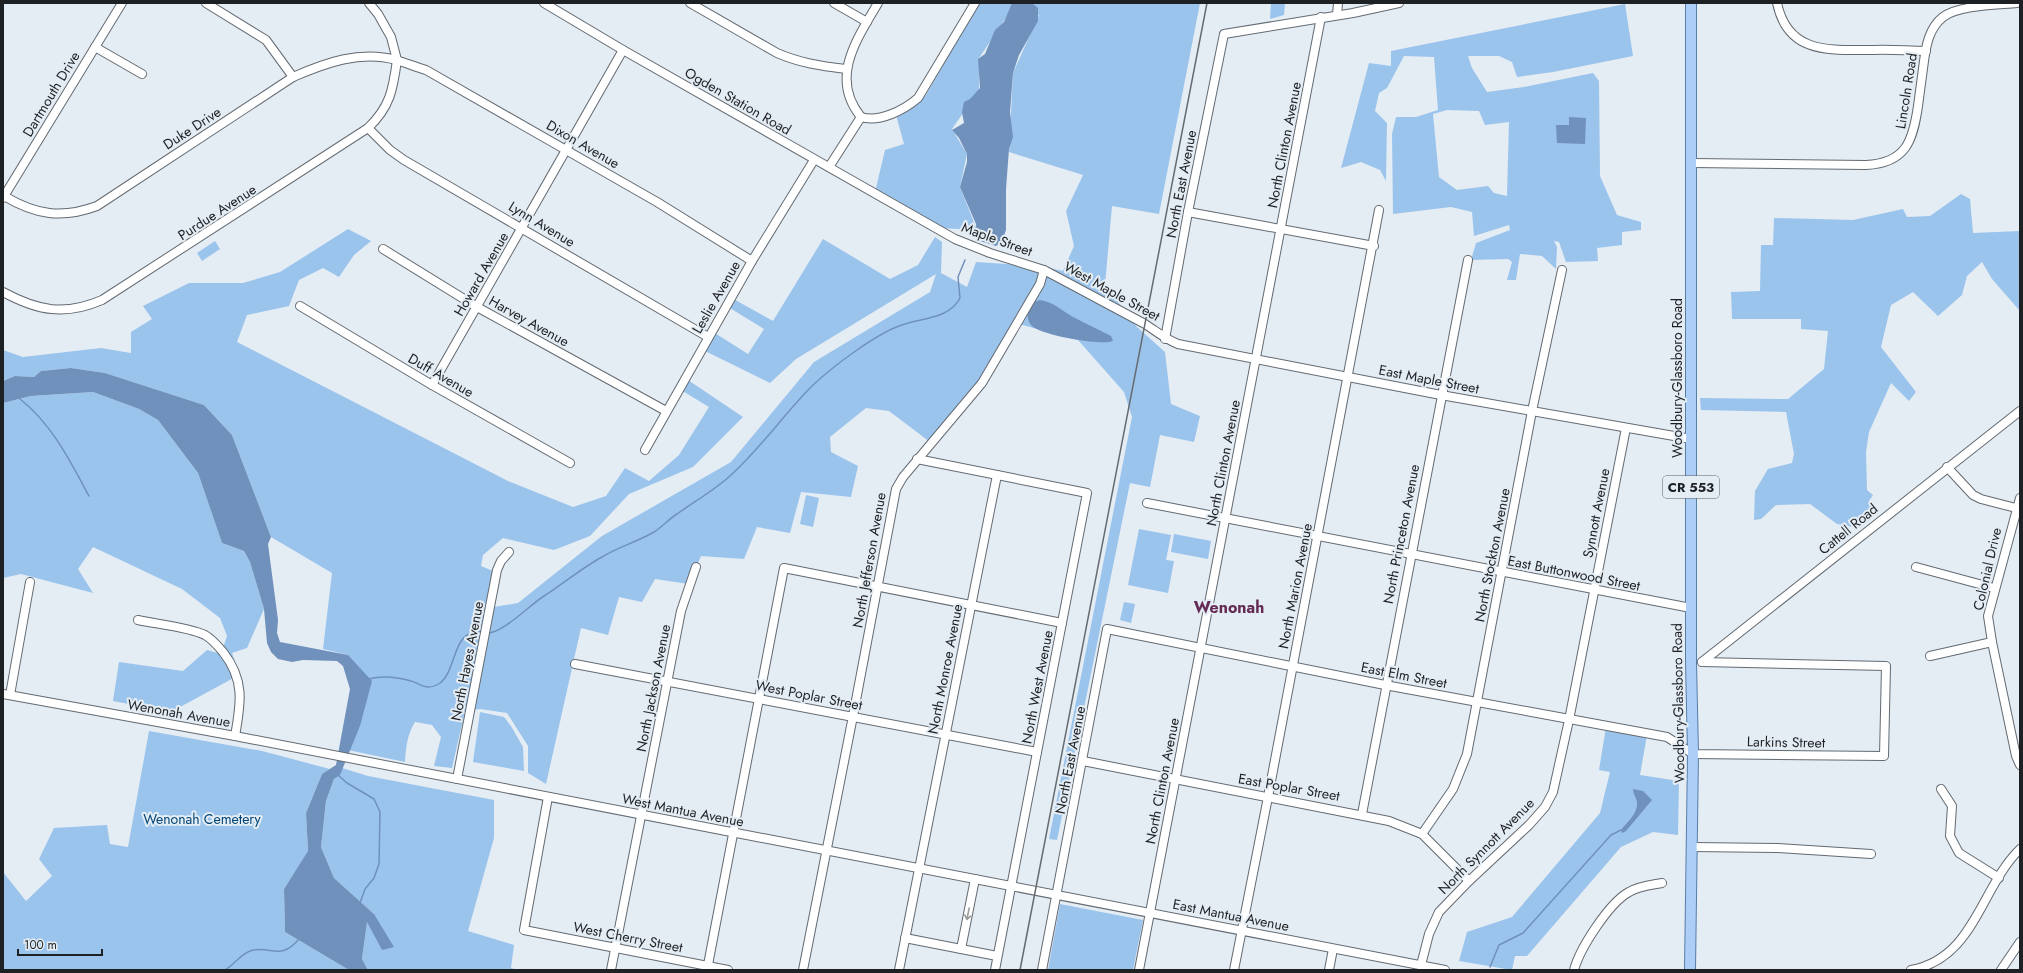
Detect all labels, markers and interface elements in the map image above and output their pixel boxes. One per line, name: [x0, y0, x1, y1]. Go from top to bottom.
street label: Dartmouth Drive: [18, 48, 84, 140]
street label: Lincoln Road: [1890, 52, 1922, 130]
street label: Ogden Station Road: [681, 62, 795, 140]
street label: North Clinton Avenue: [1262, 80, 1306, 210]
street label: Duke Drive: [159, 102, 225, 154]
street label: Dixon Avenue: [543, 115, 623, 173]
street label: North East Avenue: [1161, 128, 1201, 240]
street label: Purdue Avenue: [174, 179, 260, 245]
street label: Lynn Avenue: [505, 196, 579, 252]
street label: Maple Street: [959, 217, 1036, 261]
street label: Howard Avenue: [449, 228, 513, 320]
street label: West Maple Street: [1060, 256, 1164, 326]
street label: Leslie Avenue: [687, 257, 745, 337]
street label: Harvey Avenue: [485, 291, 573, 351]
street label: Woodbury-Glassboro Road: [1667, 298, 1687, 458]
street label: Duff Avenue: [405, 348, 477, 402]
street label: East Maple Street: [1377, 359, 1481, 399]
street label: North Clinton Avenue: [1201, 398, 1245, 528]
street label: North Princeton Avenue: [1378, 463, 1424, 605]
street label: Synnott Avenue: [1578, 467, 1614, 559]
road number: CR 553: [1663, 476, 1719, 498]
street label: North Stockton Avenue: [1469, 486, 1515, 624]
street label: North Jefferson Avenue: [847, 491, 891, 629]
street label: Cattell Road: [1814, 499, 1882, 559]
street label: North Marion Avenue: [1273, 521, 1317, 651]
street label: Colonial Drive: [1968, 526, 2006, 612]
street label: East Buttonwood Street: [1506, 550, 1643, 596]
district label: Wenonah: [1194, 596, 1264, 619]
street label: North Hayes Avenue: [446, 599, 488, 723]
street label: North Monroe Avenue: [923, 602, 967, 736]
street label: North Jackson Avenue: [631, 622, 675, 754]
street label: Woodbury-Glassboro Road: [1667, 623, 1689, 783]
street label: North West Avenue: [1016, 629, 1058, 745]
street label: East Elm Street: [1359, 657, 1449, 693]
street label: West Poplar Street: [754, 675, 865, 715]
street label: Wenonah Avenue: [126, 694, 232, 732]
street label: North East Avenue: [1050, 704, 1090, 816]
street label: North Clinton Avenue: [1140, 716, 1184, 846]
street label: Larkins Street: [1747, 731, 1826, 753]
street label: East Poplar Street: [1237, 768, 1342, 806]
street label: West Mantua Avenue: [620, 788, 746, 832]
street label: North Synnott Avenue: [1433, 793, 1539, 899]
park label: Wenonah Cemetery: [143, 809, 262, 829]
street label: East Mantua Avenue: [1171, 894, 1291, 936]
one-way arrow: [963, 907, 971, 920]
street label: West Cherry Street: [572, 917, 685, 958]
scale bar: [18, 931, 102, 957]
text: 100 m: [24, 936, 57, 954]

